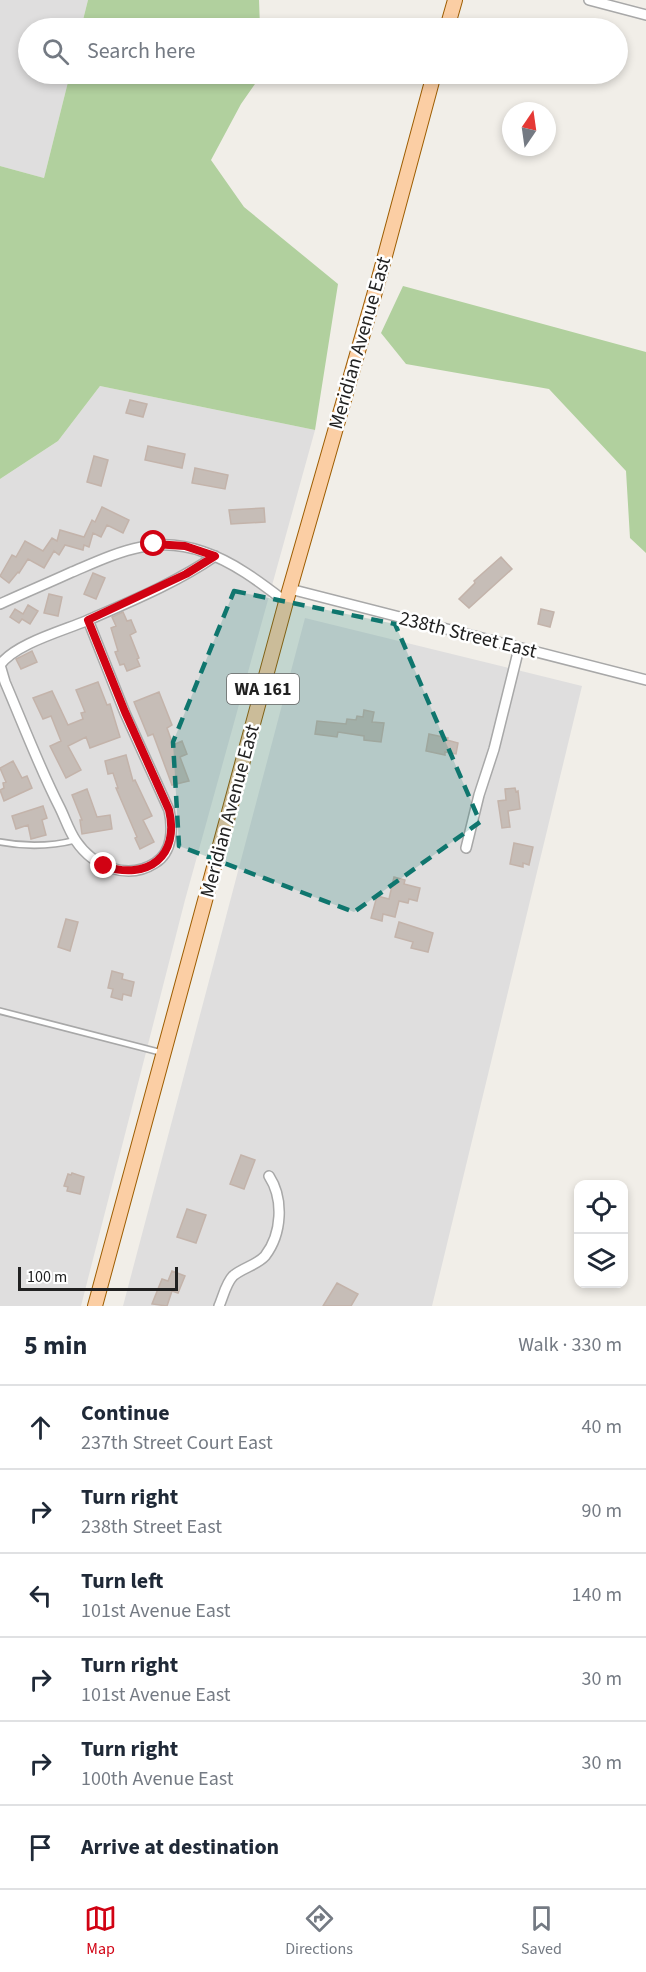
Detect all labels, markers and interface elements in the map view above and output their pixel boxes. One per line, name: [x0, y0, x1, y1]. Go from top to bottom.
search box: [18, 18, 628, 84]
icon: search: [39, 35, 72, 68]
text: Search here: [87, 35, 195, 67]
north arrow: [502, 102, 556, 156]
street label: Meridian Avenue East: [322, 253, 398, 433]
route start: [140, 530, 166, 556]
street label: 238th Street East: [396, 604, 540, 666]
road number: WA 161: [227, 674, 299, 704]
street label: Meridian Avenue East: [193, 721, 267, 901]
route end: [90, 852, 116, 878]
map controls: [574, 1180, 628, 1288]
button: locate: [574, 1180, 628, 1234]
button: layers: [574, 1234, 628, 1288]
scale bar: [18, 1264, 178, 1292]
text: 100 m: [27, 1266, 67, 1288]
text: 5 min: [24, 1327, 87, 1364]
text: Walk · 330 m: [518, 1331, 622, 1359]
text: Continue: [81, 1397, 170, 1429]
icon: ahead: [24, 1411, 57, 1444]
text: 40 m: [582, 1413, 622, 1441]
text: 237th Street Court East: [81, 1429, 273, 1457]
text: Turn right: [81, 1481, 178, 1513]
icon: right: [24, 1495, 57, 1528]
text: 90 m: [582, 1497, 622, 1525]
text: 238th Street East: [81, 1513, 222, 1541]
text: Turn left: [81, 1565, 163, 1597]
icon: left: [24, 1579, 57, 1612]
text: 140 m: [572, 1581, 622, 1609]
text: 101st Avenue East: [81, 1597, 231, 1625]
text: Turn right: [81, 1649, 178, 1681]
icon: right: [24, 1663, 57, 1696]
text: 30 m: [582, 1665, 622, 1693]
text: 101st Avenue East: [81, 1681, 231, 1709]
text: Turn right: [81, 1733, 178, 1765]
icon: right: [24, 1747, 57, 1780]
text: 30 m: [582, 1749, 622, 1777]
text: 100th Avenue East: [81, 1765, 233, 1793]
icon: arrive: [24, 1831, 57, 1864]
text: Arrive at destination: [81, 1831, 279, 1863]
tab: Map: [84, 1902, 117, 1960]
tab: Directions: [285, 1902, 353, 1960]
tab: Saved: [521, 1902, 562, 1960]

